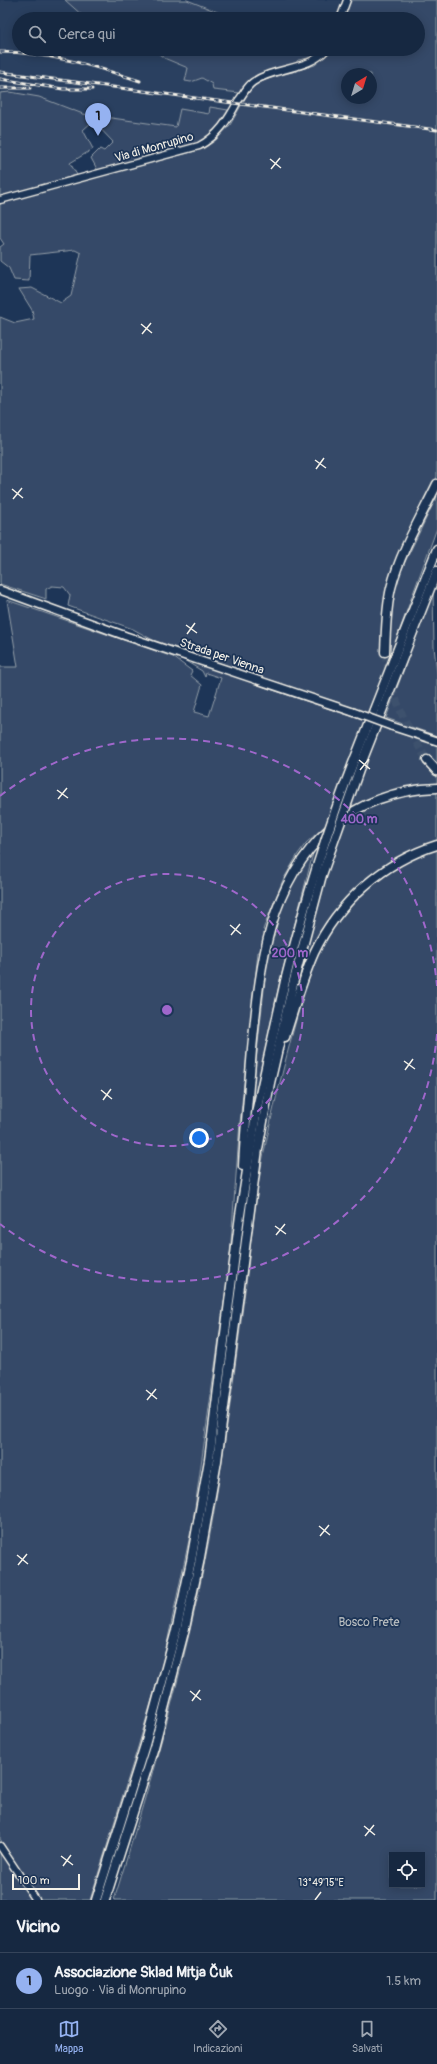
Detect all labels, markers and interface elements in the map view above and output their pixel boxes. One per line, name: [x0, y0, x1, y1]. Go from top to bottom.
search box: [12, 12, 425, 56]
icon: search: [26, 23, 48, 45]
text: Cerca qui: [58, 25, 115, 44]
north arrow: [341, 68, 377, 104]
pin: 1: [85, 103, 111, 136]
street label: Via di Monrupino: [113, 129, 196, 166]
street label: Strada per Vienna: [178, 635, 266, 678]
text: 400 m: [340, 812, 378, 827]
text: 200 m: [272, 946, 309, 961]
centre of rings: [160, 1003, 174, 1017]
your location: [189, 1128, 209, 1148]
park label: Bosco Prete: [339, 1615, 400, 1630]
map controls: [389, 1852, 425, 1888]
button: locate: [389, 1852, 425, 1888]
scale bar: [12, 1872, 80, 1891]
text: 100 m: [18, 1874, 49, 1887]
text: 13°49'15"E: [298, 1877, 344, 1889]
text: Vicino: [16, 1916, 60, 1937]
text: Associazione Sklad Mitja Čuk: [54, 1963, 233, 1982]
text: 1: [26, 1973, 32, 1989]
text: 1.5 km: [386, 1973, 421, 1989]
text: Luogo · Via di Monrupino: [54, 1982, 186, 1998]
tab: Mappa: [55, 2018, 83, 2055]
tab: Indicazioni: [193, 2018, 242, 2055]
tab: Salvati: [352, 2018, 382, 2055]

